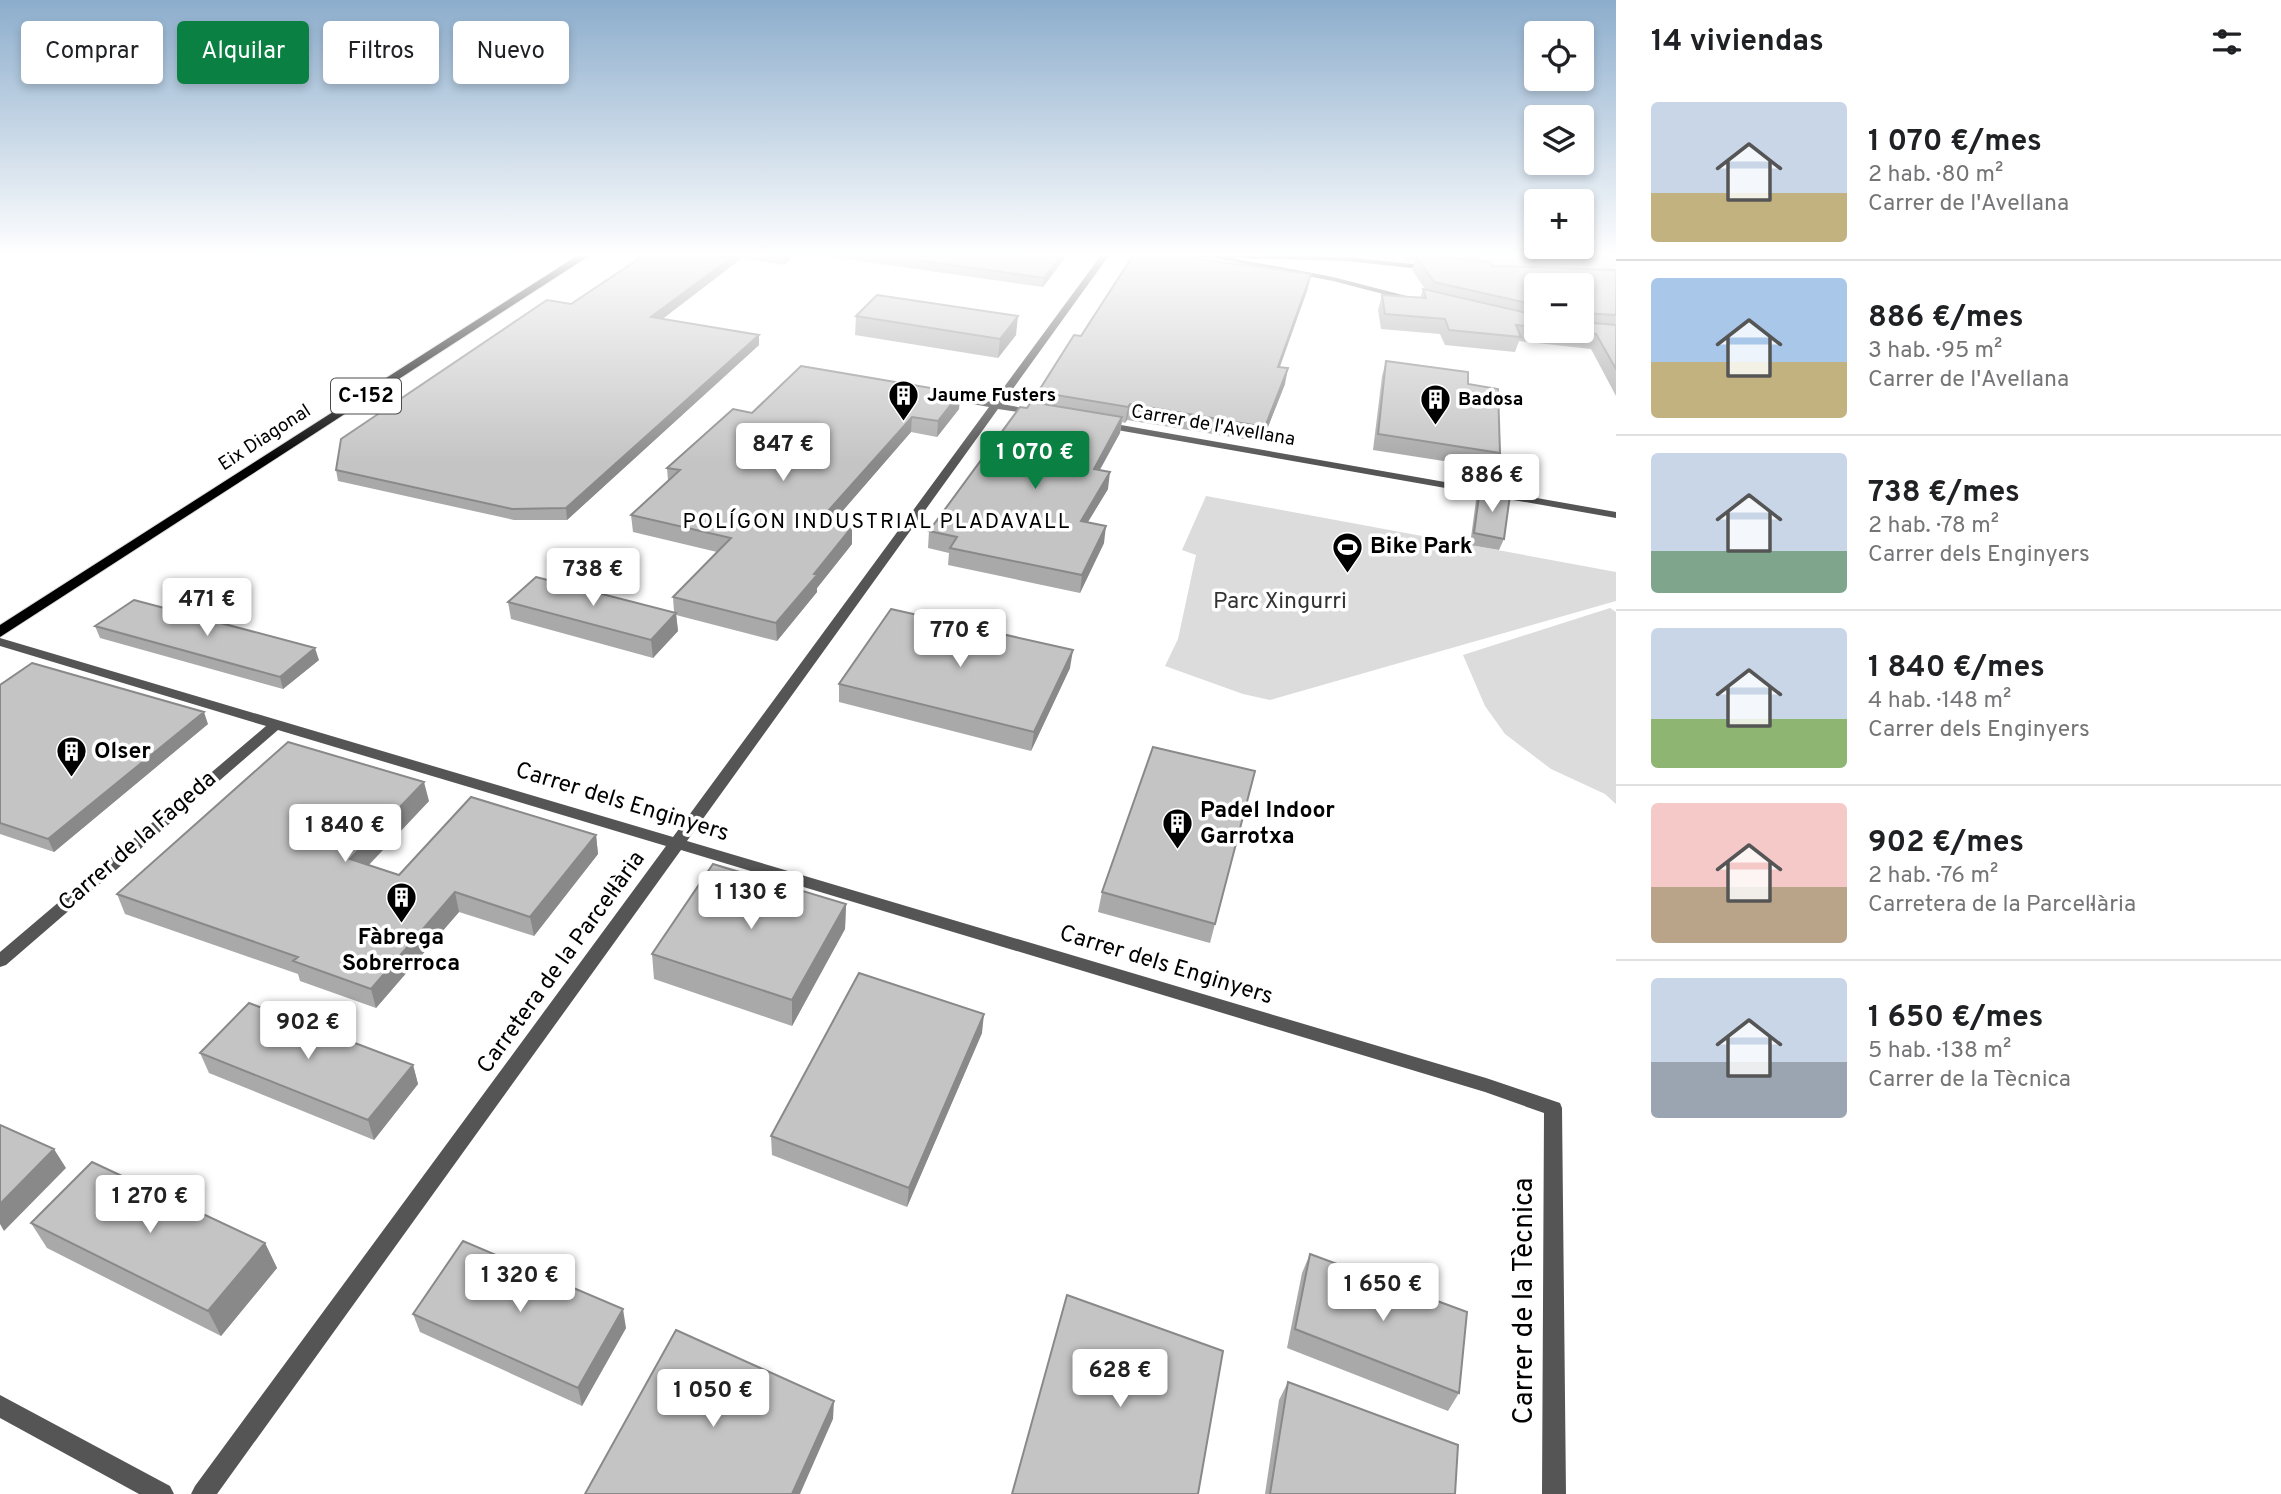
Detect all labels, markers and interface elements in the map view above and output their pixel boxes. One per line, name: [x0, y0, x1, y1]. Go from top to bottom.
chip: Comprar: [21, 21, 163, 84]
chip: Alquilar: [177, 21, 309, 84]
chip: Filtros: [323, 21, 439, 84]
chip: Nuevo: [453, 21, 569, 84]
map controls: [1524, 21, 1594, 343]
button: locate: [1524, 21, 1594, 91]
icon: filters: [2208, 23, 2246, 61]
text: 14 viviendas: [1651, 24, 1824, 61]
button: layers: [1524, 105, 1594, 175]
text: 1 070 €/mes: [1868, 124, 2042, 161]
icon: home: [1707, 130, 1791, 214]
text: 2 hab. · 80 m²: [1868, 161, 2003, 190]
button: +: [1524, 189, 1594, 259]
text: Carrer de l'Avellana: [1868, 190, 2069, 219]
button: −: [1524, 273, 1594, 343]
text: 886 €/mes: [1868, 300, 2024, 337]
icon: home: [1707, 306, 1791, 390]
text: 3 hab. · 95 m²: [1868, 337, 2002, 366]
text: Carrer de l'Avellana: [1868, 366, 2069, 395]
road number: C-152: [331, 378, 401, 414]
building icon: Jaume Fusters: [887, 379, 921, 423]
building icon: Badosa: [1418, 383, 1452, 427]
place label: Jaume Fusters: [927, 384, 1056, 408]
place label: Badosa: [1458, 388, 1523, 412]
street label: Eix Diagonal: [214, 399, 316, 477]
street label: Carrer de l'Avellana: [1129, 400, 1297, 452]
pin: 847 €: [734, 424, 832, 483]
text: 847 €: [752, 431, 814, 460]
pin: 1 070 €: [970, 432, 1100, 491]
text: 1 070 €: [996, 439, 1074, 468]
pin: 886 €: [1443, 454, 1541, 514]
text: 886 €: [1460, 462, 1524, 491]
text: 738 €/mes: [1868, 475, 2020, 512]
icon: home: [1707, 481, 1791, 565]
district label: POLÍGON INDUSTRIAL PLADAVALL: [682, 508, 1072, 536]
text: 2 hab. · 78 m²: [1868, 512, 1999, 541]
sports icon: Bike Park: [1330, 530, 1364, 574]
place label: Bike Park: [1370, 533, 1473, 562]
text: Carrer dels Enginyers: [1868, 541, 2090, 570]
pin: 738 €: [544, 548, 642, 608]
text: 738 €: [563, 556, 623, 585]
pin: 471 €: [158, 578, 256, 638]
text: 471 €: [178, 586, 236, 615]
park label: Parc Xingurri: [1213, 588, 1347, 617]
pin: 770 €: [911, 610, 1009, 669]
text: 770 €: [930, 617, 990, 646]
text: 1 840 €/mes: [1868, 650, 2045, 687]
icon: home: [1707, 656, 1791, 740]
text: 4 hab. · 148 m²: [1868, 687, 2011, 716]
text: Carrer dels Enginyers: [1868, 716, 2090, 745]
building icon: Olser: [54, 735, 88, 779]
place label: Olser: [94, 738, 151, 767]
street label: Carrer dels Enginyers: [512, 757, 732, 849]
street label: Carrer de la Fageda: [53, 765, 223, 919]
place label: Padel Indoor Garrotxa: [1200, 797, 1335, 852]
pin: 1 840 €: [280, 804, 410, 864]
building icon: Padel Indoor Garrotxa: [1160, 807, 1194, 851]
text: 1 840 €: [305, 812, 385, 841]
text: 902 €/mes: [1868, 825, 2024, 862]
icon: home: [1707, 831, 1791, 915]
street label: Carretera de la Parcel·lària: [472, 846, 652, 1080]
text: 2 hab. · 76 m²: [1868, 862, 1998, 891]
pin: 1 130 €: [686, 872, 816, 931]
text: 1 130 €: [714, 879, 788, 908]
building icon: Fàbrega Sobrerroca: [384, 880, 418, 924]
text: Carretera de la Parcel·lària: [1868, 891, 2136, 920]
street label: Carrer dels Enginyers: [1056, 920, 1276, 1012]
place label: Fàbrega Sobrerroca: [342, 924, 460, 979]
text: 1 650 €/mes: [1868, 1000, 2043, 1037]
pin: 902 €: [259, 1002, 357, 1061]
icon: home: [1707, 1006, 1791, 1090]
text: 902 €: [276, 1009, 340, 1038]
text: 5 hab. · 138 m²: [1868, 1037, 2011, 1066]
text: Carrer de la Tècnica: [1868, 1066, 2071, 1095]
pin: 1 270 €: [85, 1176, 215, 1235]
street label: Carrer de la Tècnica: [1507, 1178, 1543, 1424]
text: 1 270 €: [112, 1183, 188, 1212]
pin: 1 320 €: [455, 1254, 585, 1314]
text: 1 320 €: [481, 1262, 559, 1291]
pin: 1 650 €: [1318, 1264, 1448, 1323]
text: 1 650 €: [1344, 1271, 1422, 1300]
pin: 628 €: [1071, 1350, 1169, 1409]
text: 628 €: [1088, 1357, 1152, 1386]
pin: 1 050 €: [648, 1370, 778, 1429]
text: 1 050 €: [673, 1377, 753, 1406]

